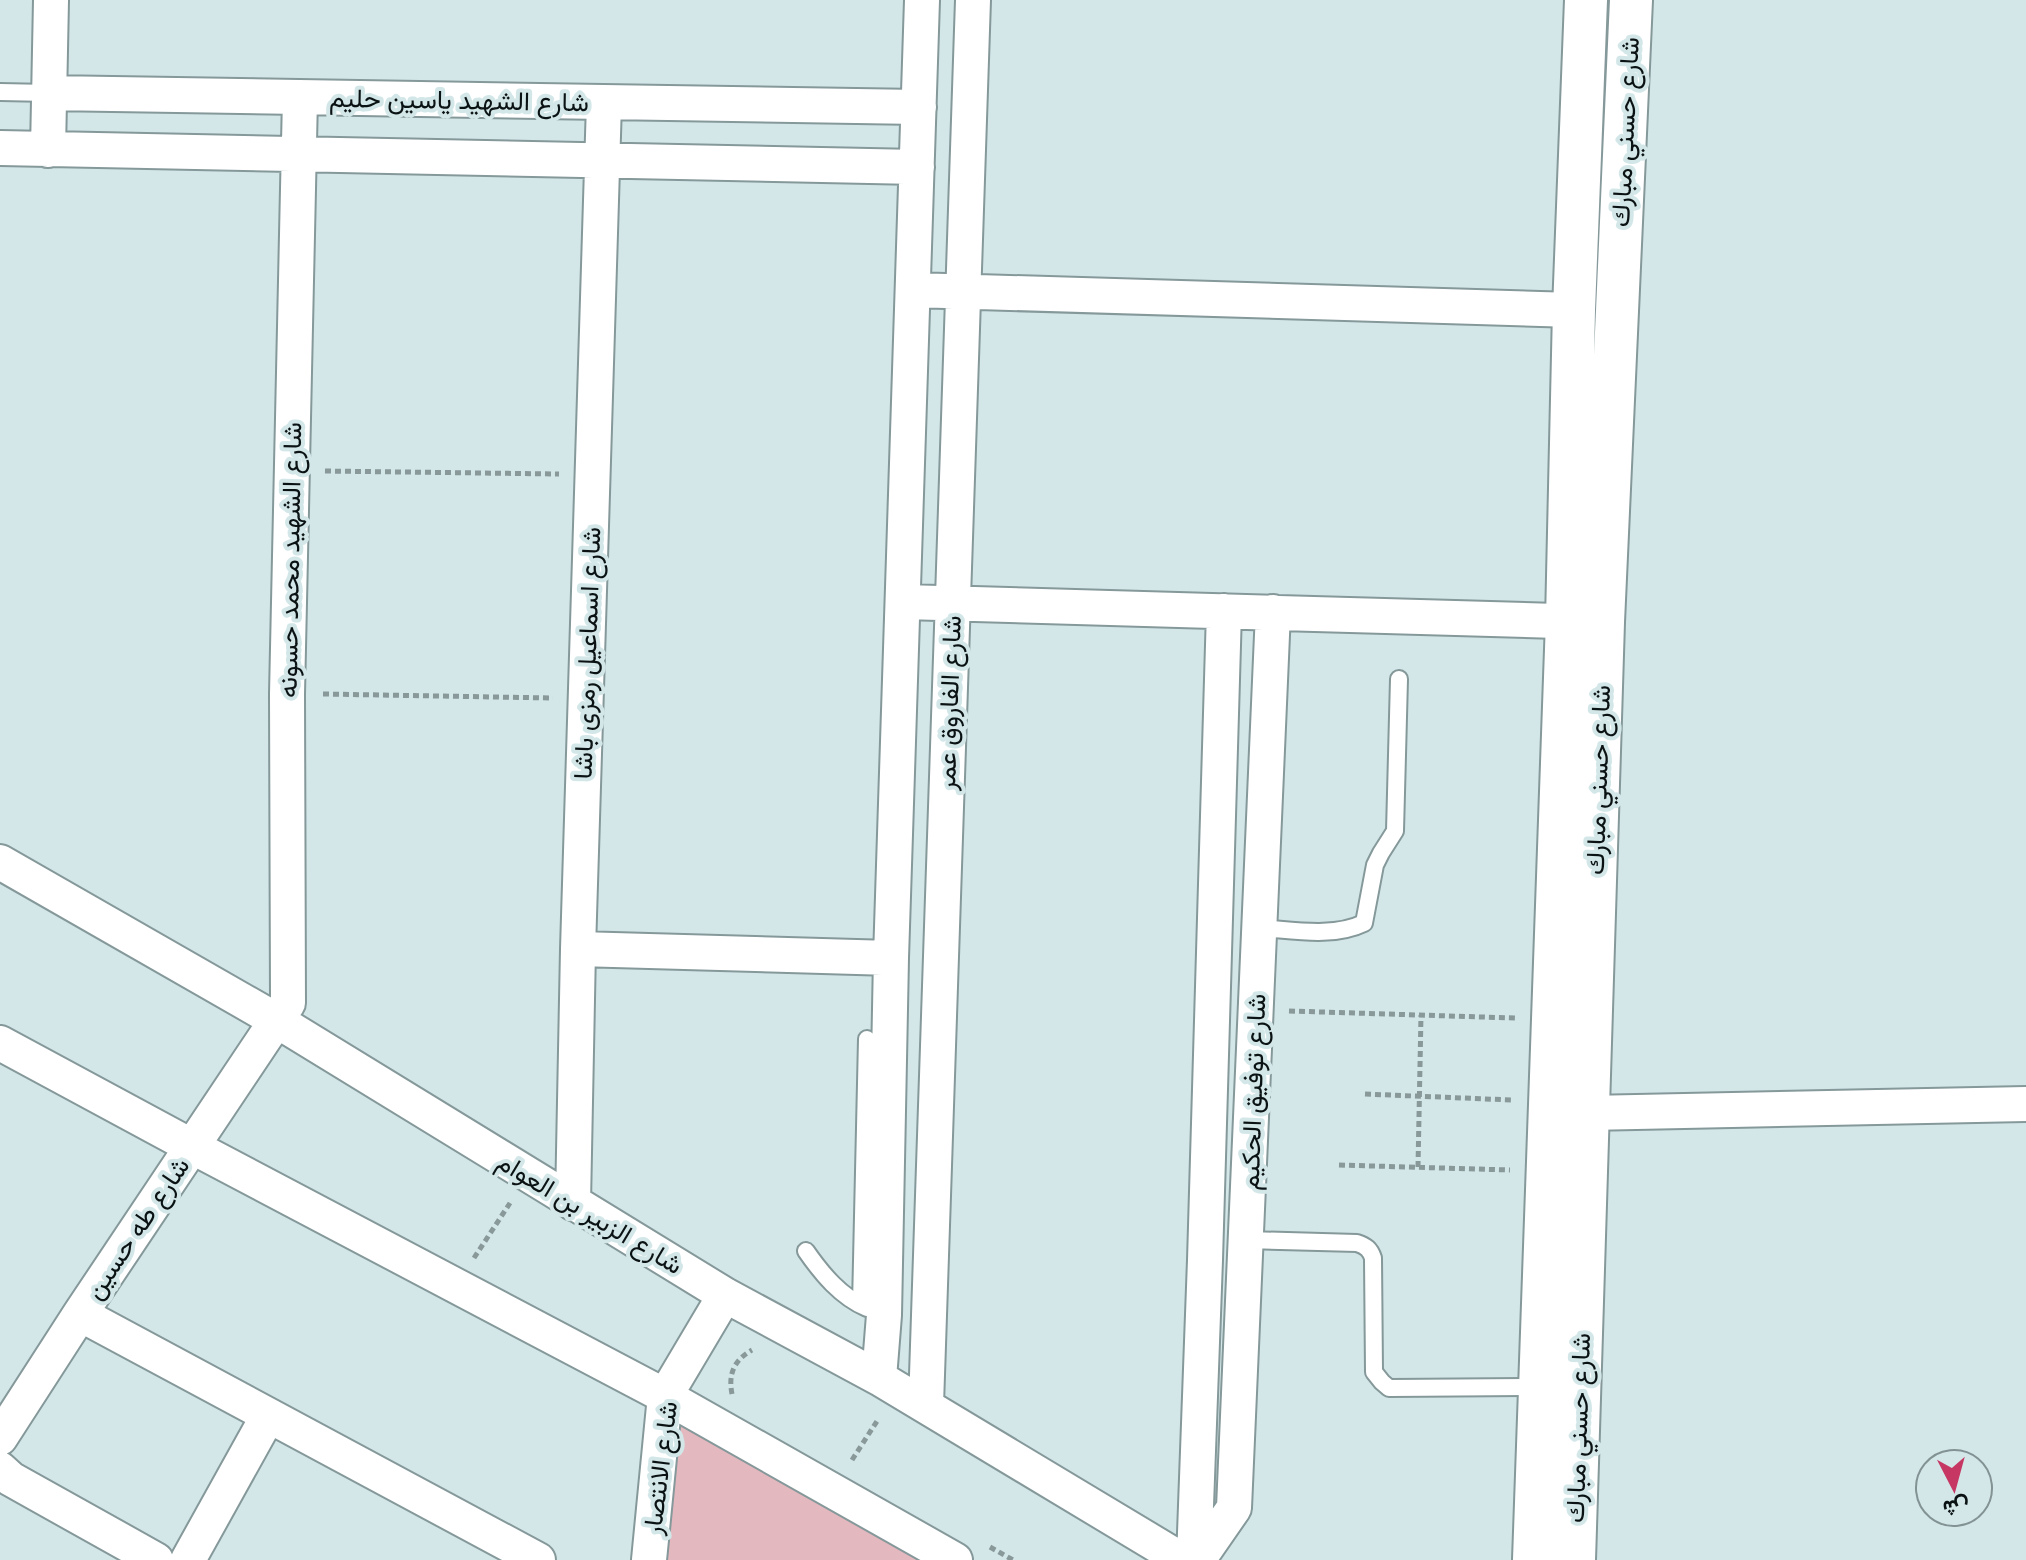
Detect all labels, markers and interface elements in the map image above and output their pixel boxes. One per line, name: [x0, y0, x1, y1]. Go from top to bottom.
street label: شارع حسني مبارك: [1605, 36, 1651, 228]
street label: شارع الشهيد ياسين حليم: [329, 83, 589, 120]
street label: شارع الشهيد محمد حسونه: [273, 422, 310, 698]
street label: شارع اسماعيل رمزى باشا: [568, 526, 609, 780]
street label: شارع الفاروق عمر: [931, 615, 970, 792]
street label: شارع حسني مبارك: [1580, 684, 1622, 876]
street label: شارع توفيق الحكيم: [1235, 993, 1274, 1191]
street label: شارع الزبير بن العوام: [490, 1146, 688, 1283]
street label: شارع طه حسين: [79, 1152, 198, 1306]
street label: شارع حسني مبارك: [1560, 1332, 1602, 1524]
street label: شارع الانتصار: [637, 1399, 686, 1538]
north arrow: [1914, 1448, 1994, 1528]
text: ش: [1941, 1493, 1970, 1521]

